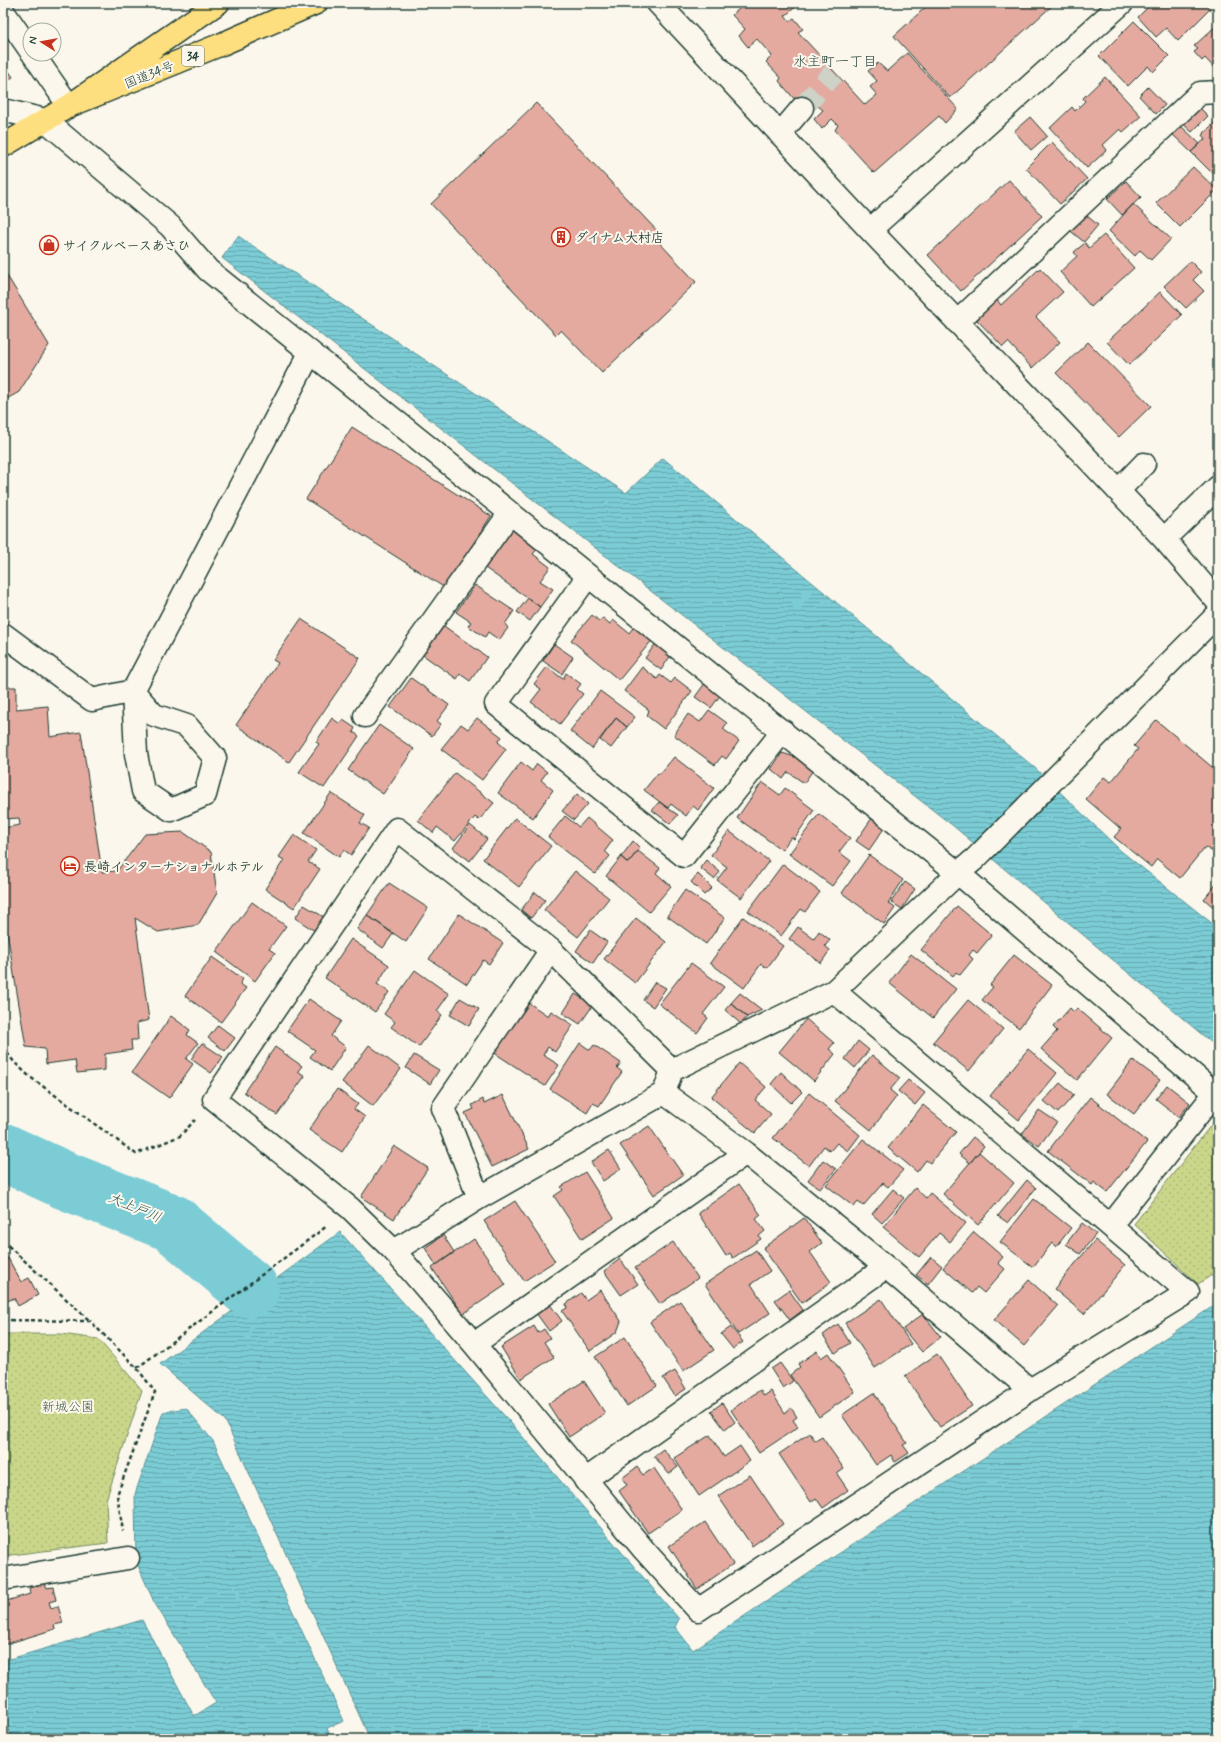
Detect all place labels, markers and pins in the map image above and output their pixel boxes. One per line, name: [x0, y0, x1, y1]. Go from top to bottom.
building icon: ダイナム大村店: [550, 226, 572, 248]
place label: ダイナム大村店: [575, 230, 664, 247]
shop icon: サイクルベースあさひ: [38, 234, 60, 256]
place label: サイクルベースあさひ: [63, 238, 190, 255]
hotel icon: 長崎インターナショナルホテル: [59, 855, 81, 877]
place label: 長崎インターナショナルホテル: [84, 859, 264, 876]

